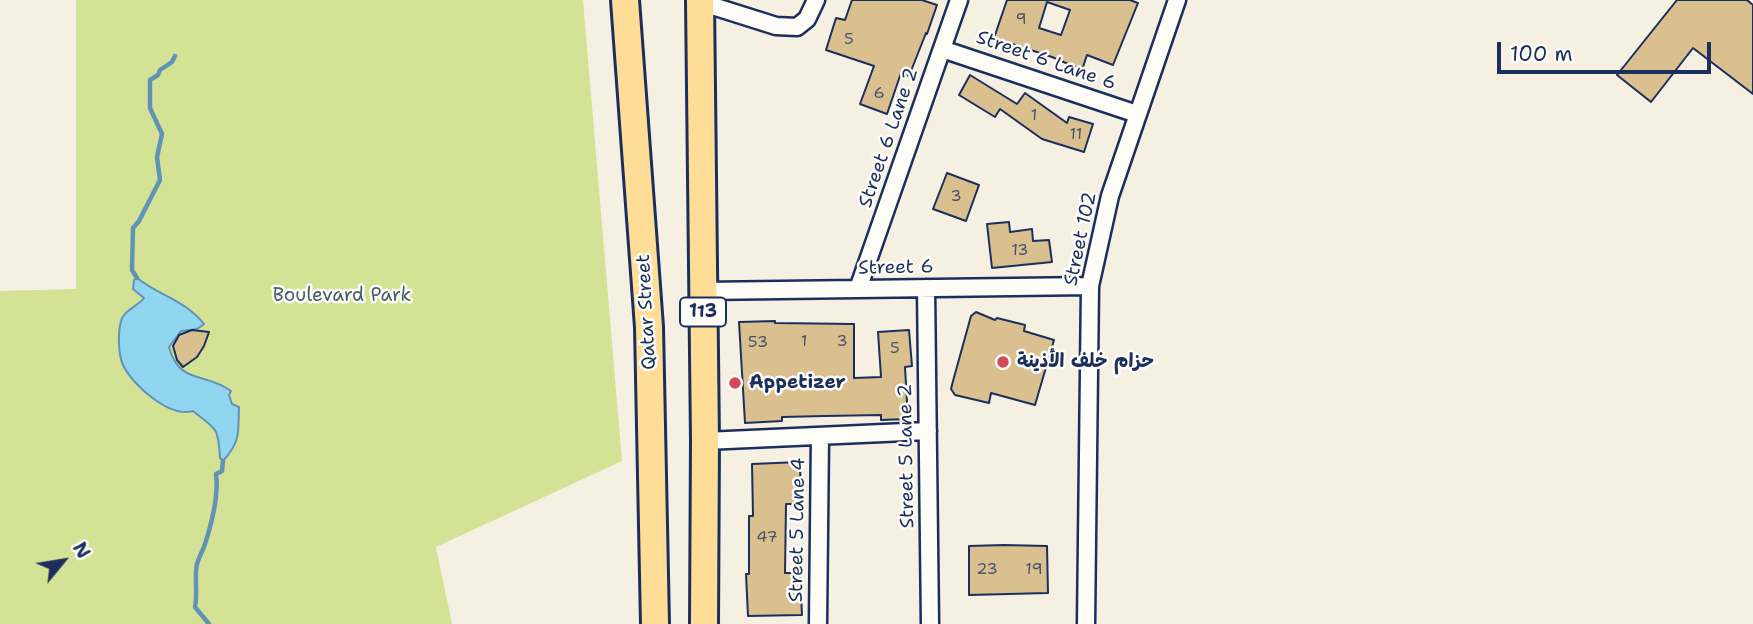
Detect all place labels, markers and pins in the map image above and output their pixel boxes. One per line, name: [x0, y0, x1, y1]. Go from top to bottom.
place label: حزام خلف الأذينة: [1017, 351, 1154, 373]
marker: حزام خلف الأذينة: [995, 354, 1011, 370]
place label: Appetizer: [749, 372, 846, 394]
marker: Appetizer: [727, 375, 743, 391]

